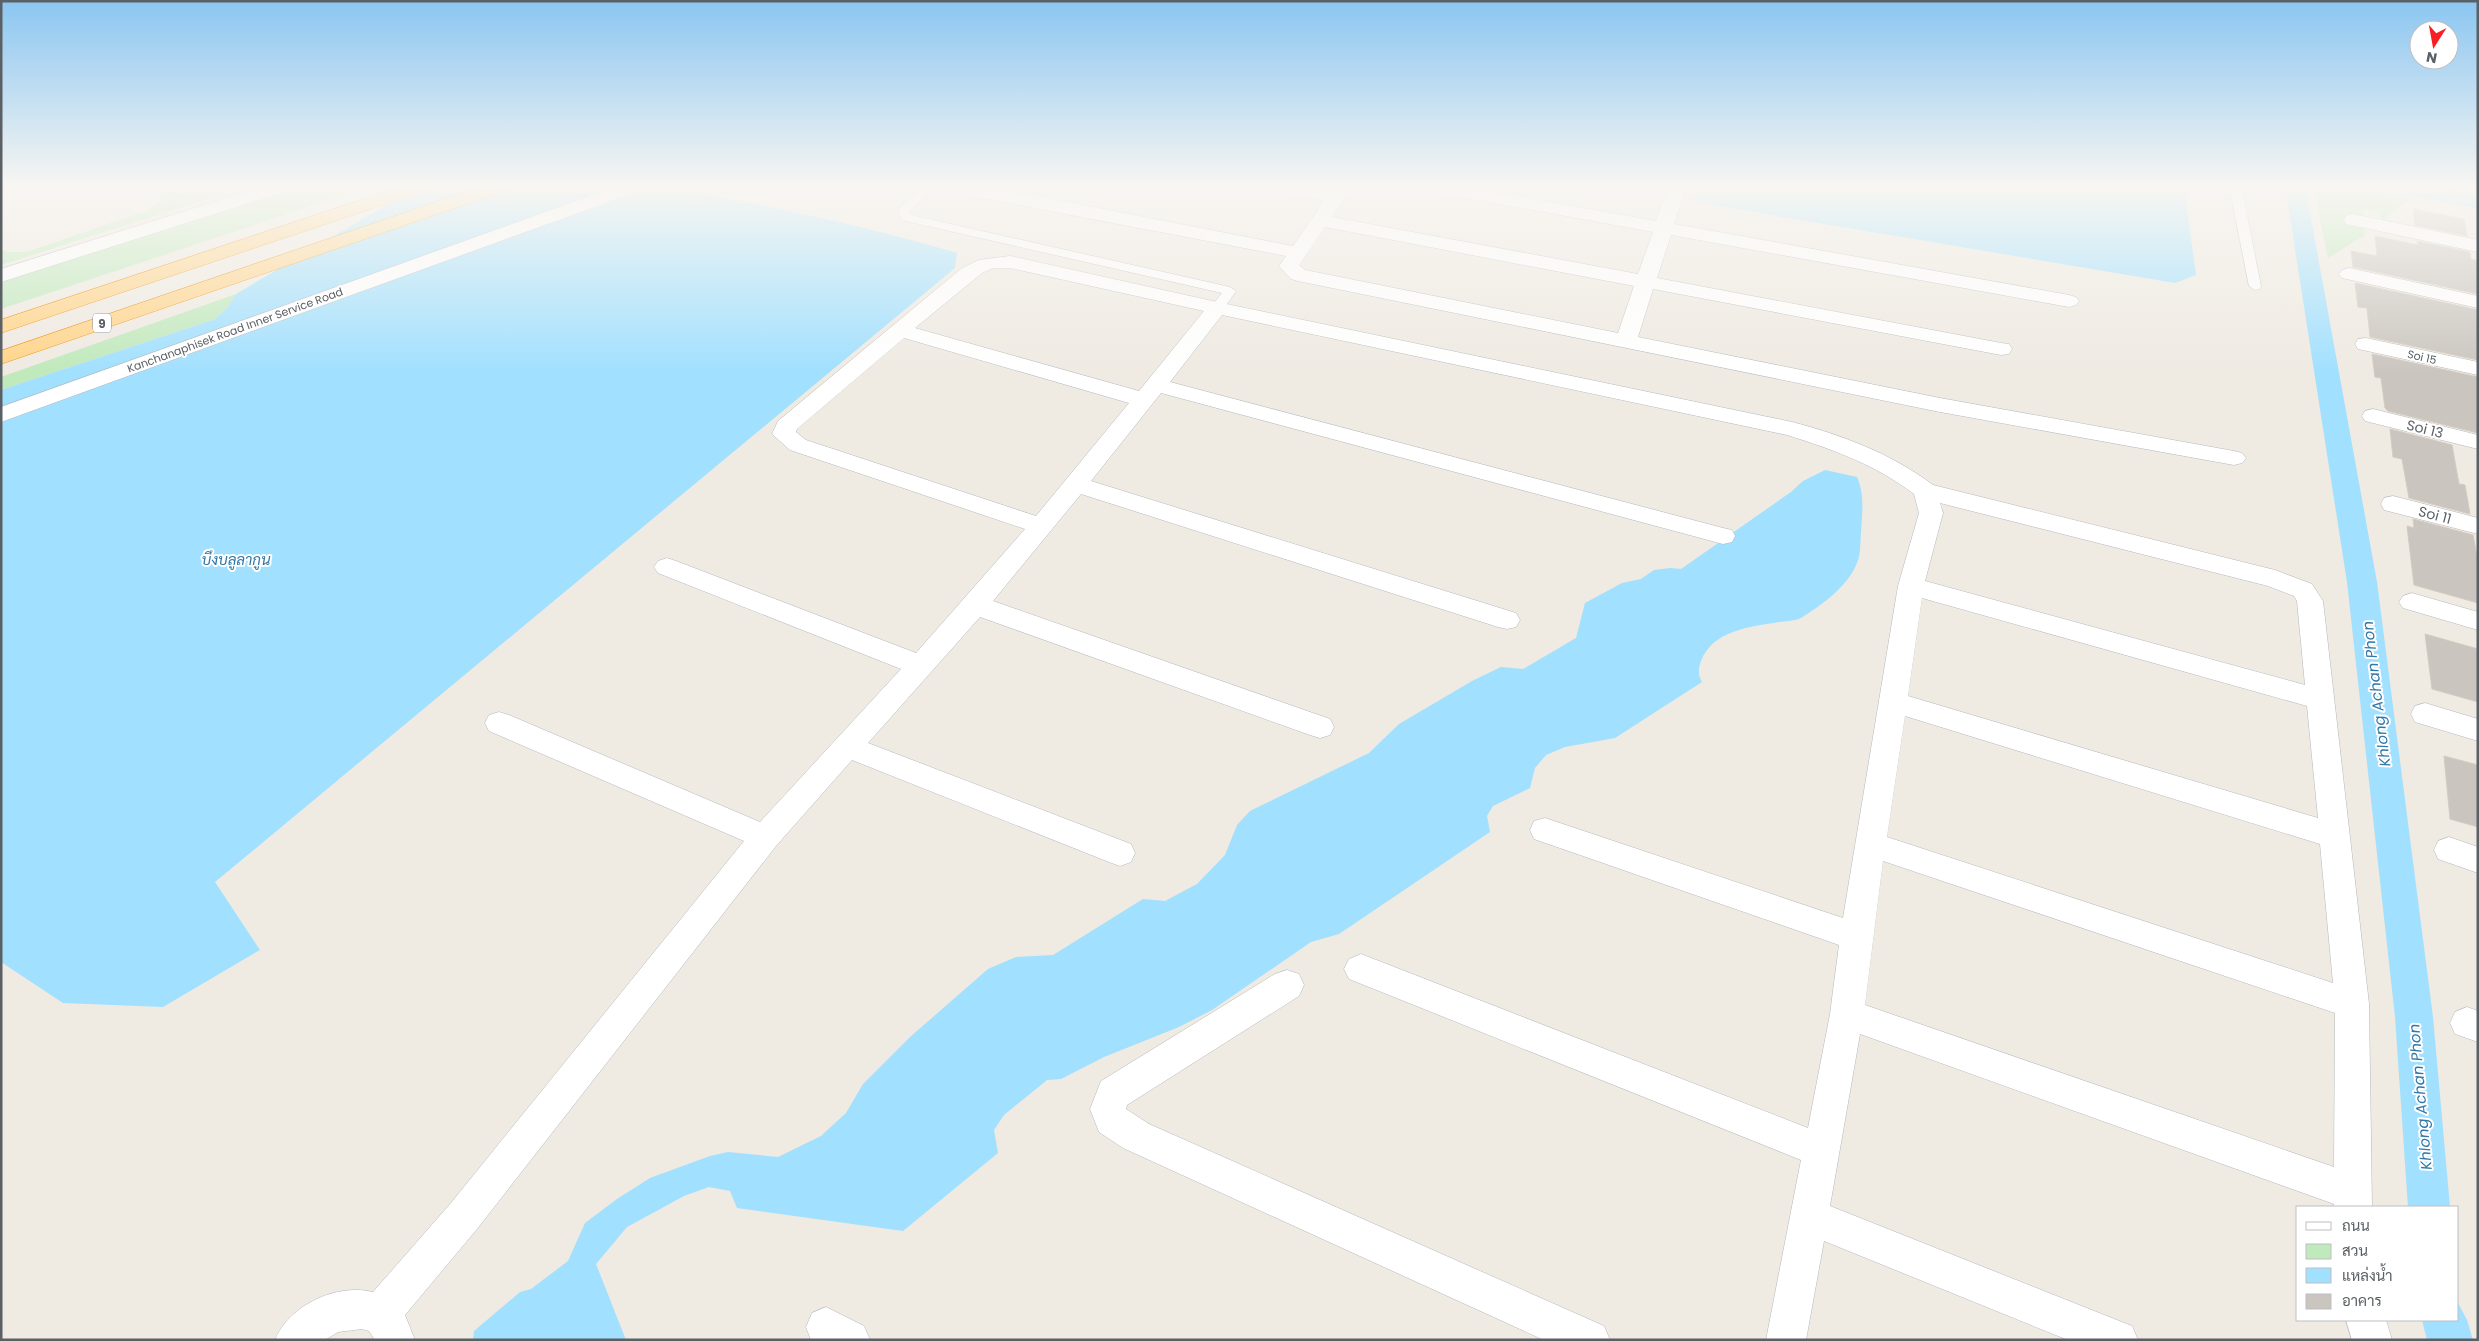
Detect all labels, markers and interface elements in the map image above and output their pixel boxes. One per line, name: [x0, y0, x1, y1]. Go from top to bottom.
north arrow: [2409, 20, 2459, 70]
text: N: [2424, 47, 2439, 69]
street label: Kanchanaphisek Road Inner Service Road: [125, 283, 345, 377]
road number: 9: [93, 314, 111, 332]
street label: Soi 15: [2406, 346, 2438, 368]
street label: Soi 13: [2405, 415, 2445, 443]
street label: Soi 11: [2416, 501, 2454, 529]
water label: บึงบลูลากูน: [201, 549, 271, 570]
water label: Khlong Achan Phon: [2357, 620, 2395, 768]
water label: Khlong Achan Phon: [2403, 1023, 2437, 1171]
legend: [2296, 1206, 2459, 1321]
text: ถนน: [2342, 1215, 2370, 1236]
text: สวน: [2342, 1240, 2368, 1261]
text: แหล่งน้ำ: [2342, 1263, 2393, 1286]
text: อาคาร: [2342, 1290, 2382, 1311]

